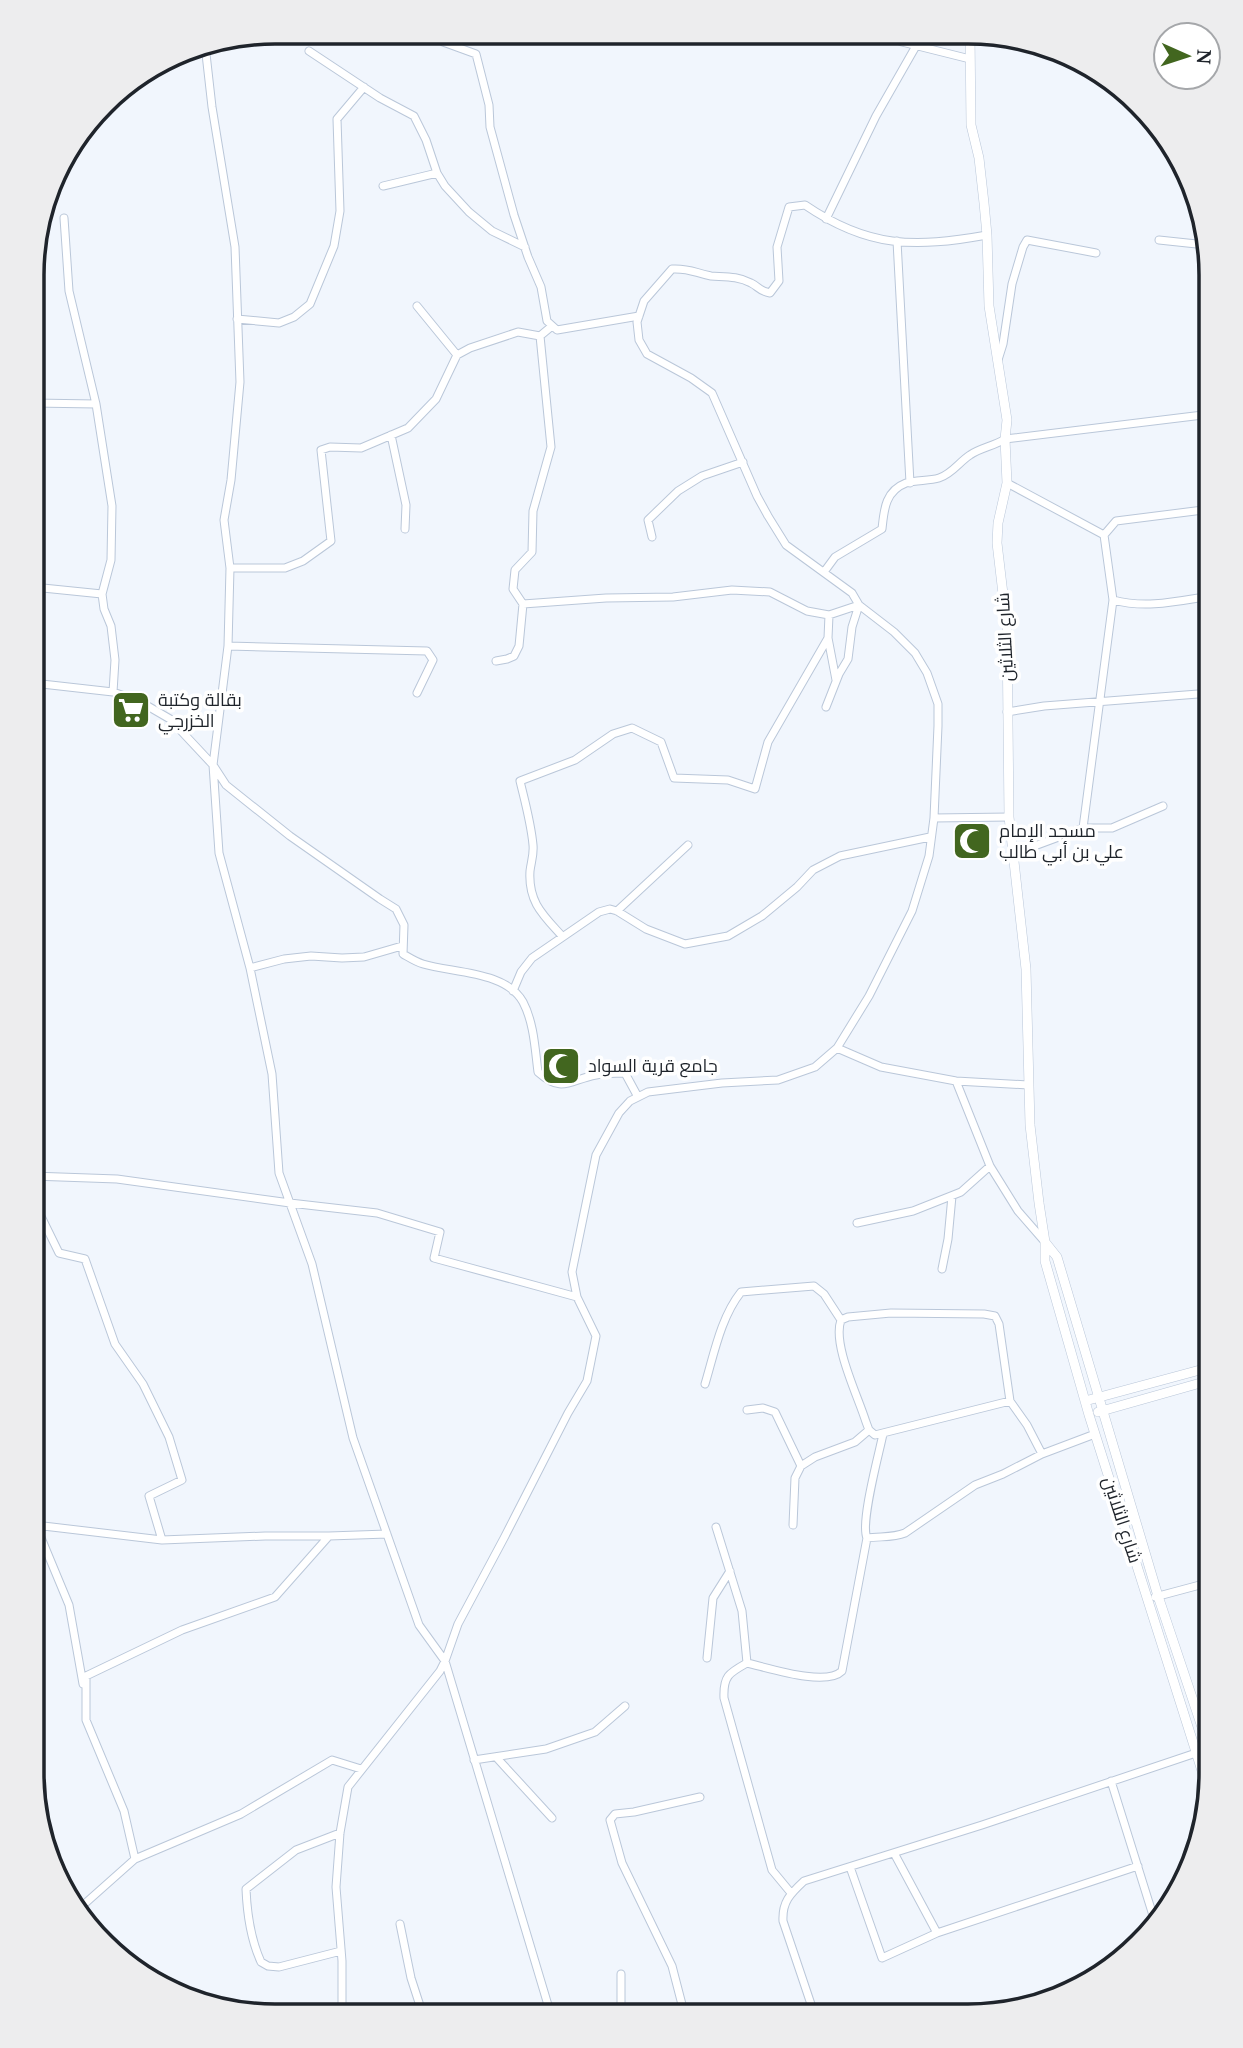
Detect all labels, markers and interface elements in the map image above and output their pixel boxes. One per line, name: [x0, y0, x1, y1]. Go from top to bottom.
north arrow: [1152, 21, 1222, 91]
text: N: [1191, 49, 1217, 65]
street label: شارع الثلاثين: [990, 592, 1019, 682]
place label: بقالة وكتبة الخزرجي: [158, 687, 242, 735]
supermarket icon: بقالة وكتبة الخزرجي: [110, 689, 152, 731]
place label: مسجد الإمام علي بن أبي طالب: [999, 818, 1124, 866]
mosque icon: مسجد الإمام علي بن أبي طالب: [951, 820, 993, 862]
mosque icon: جامع قرية السواد: [540, 1045, 582, 1087]
place label: جامع قرية السواد: [588, 1053, 718, 1078]
street label: شارع الثلاثين: [1097, 1473, 1148, 1566]

